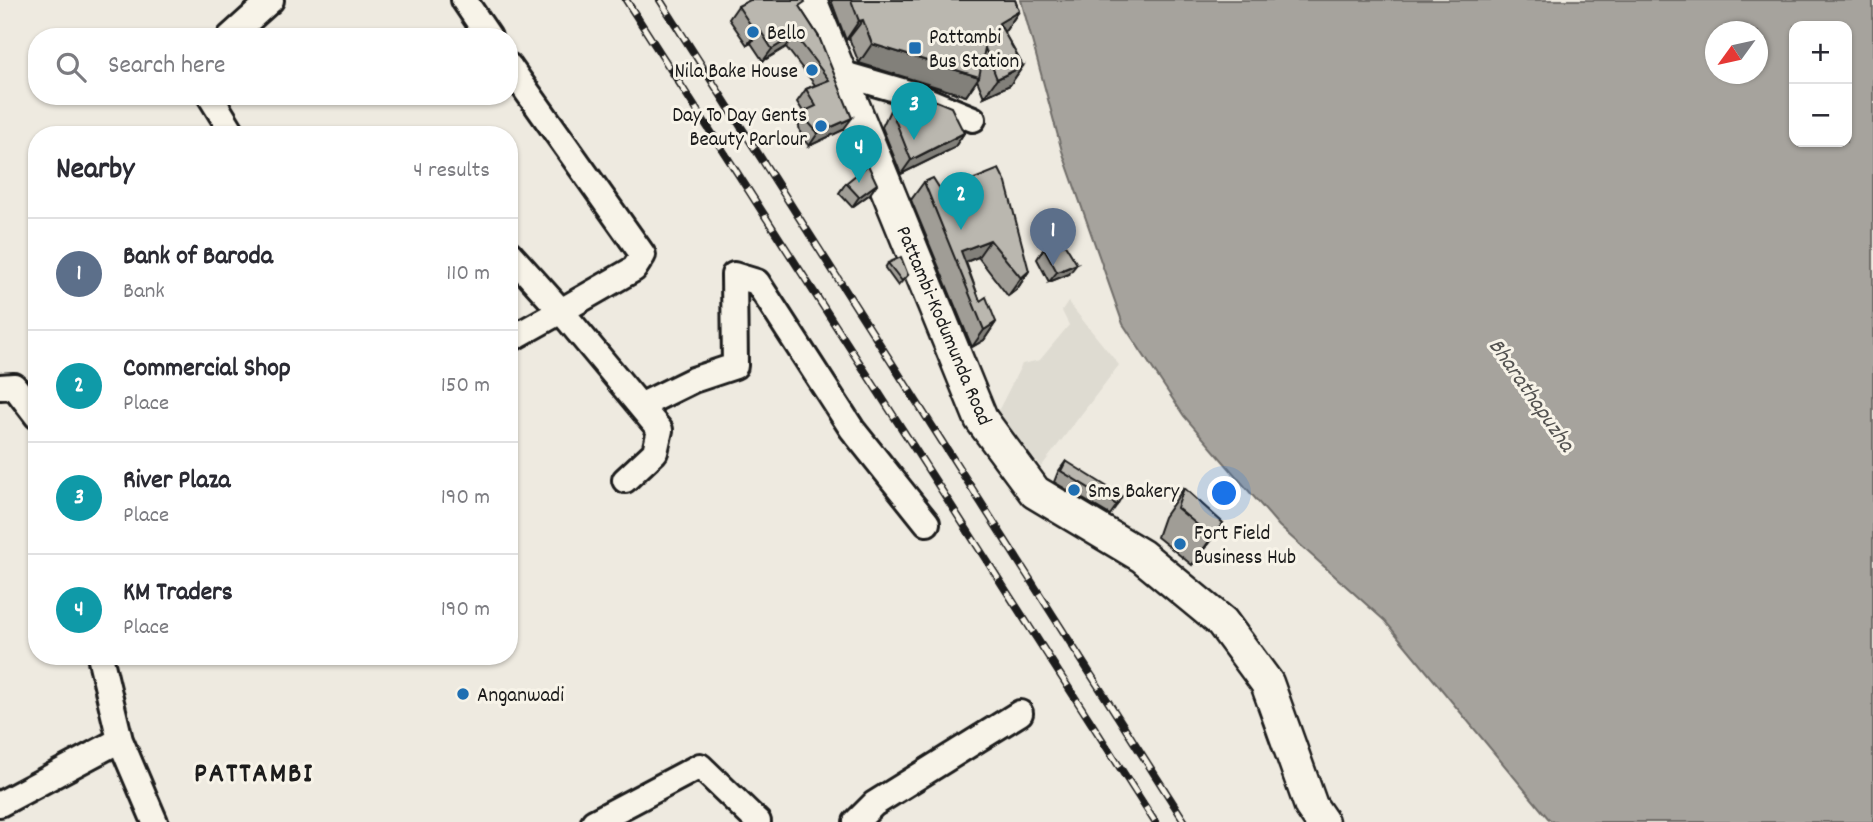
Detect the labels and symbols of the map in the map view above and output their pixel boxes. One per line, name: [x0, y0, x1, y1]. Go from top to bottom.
place label: Bello: [767, 20, 806, 50]
north arrow: [1705, 21, 1768, 84]
marker: Bello: [745, 24, 761, 40]
place label: Pattambi Bus Station: [929, 24, 1019, 78]
marker: Pattambi Bus Station: [907, 40, 923, 56]
place label: Nila Bake House: [674, 58, 798, 88]
marker: Nila Bake House: [804, 62, 820, 78]
pin: 3: [891, 82, 937, 140]
place label: Day To Day Gents Beauty Parlour: [672, 102, 807, 156]
marker: Day To Day Gents Beauty Parlour: [813, 118, 829, 134]
pin: 4: [836, 125, 882, 183]
pin: 2: [938, 172, 984, 230]
pin: 1: [1030, 208, 1076, 266]
street label: Pattambi-Kodumunda Road: [887, 222, 998, 431]
water label: Bharathapuzha: [1479, 333, 1582, 460]
your location: [1207, 476, 1241, 510]
place label: Sms Bakery: [1088, 478, 1180, 508]
marker: Sms Bakery: [1066, 482, 1082, 498]
place label: Fort Field Business Hub: [1194, 520, 1296, 574]
marker: Fort Field Business Hub: [1172, 536, 1188, 552]
place label: Anganwadi: [477, 682, 564, 712]
marker: Anganwadi: [455, 686, 471, 702]
district label: PATTAMBI: [194, 756, 314, 796]

